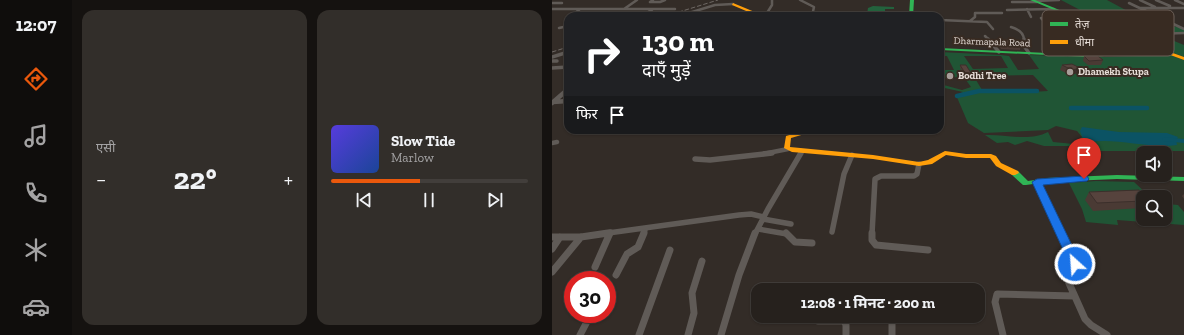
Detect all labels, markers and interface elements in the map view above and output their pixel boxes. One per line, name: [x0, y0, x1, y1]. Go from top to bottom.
legend: [1042, 10, 1174, 56]
text: 12:07: [16, 14, 56, 36]
text: तेज़: [1075, 18, 1090, 31]
text: 130 m: [642, 25, 714, 58]
icon: right: [576, 28, 628, 80]
street label: Dharmapala Road: [954, 35, 1031, 49]
text: धीमा: [1075, 36, 1094, 49]
text: दाएँ मुड़ें: [642, 59, 691, 81]
icon: directions: [22, 65, 50, 93]
place label: Dhamekh Stupa: [1078, 66, 1149, 78]
marker: Dhamekh Stupa: [1065, 67, 1075, 77]
place label: Bodhi Tree: [958, 70, 1007, 82]
marker: Bodhi Tree: [945, 71, 955, 81]
icon: arrive: [606, 104, 628, 126]
text: फिर: [576, 105, 598, 123]
icon: music: [22, 122, 50, 150]
text: Slow Tide: [391, 132, 455, 150]
pin: [1067, 138, 1101, 179]
text: एसी: [96, 140, 115, 155]
icon: arrive: [1073, 144, 1095, 166]
map controls: [1136, 146, 1172, 226]
button: sound: [1136, 146, 1172, 182]
text: Marlow: [391, 150, 434, 165]
text: 22°: [173, 161, 217, 197]
text: −: [96, 166, 106, 193]
text: +: [284, 166, 293, 193]
icon: phone: [22, 179, 50, 207]
icon: previous: [353, 189, 375, 211]
icon: pause: [418, 189, 440, 211]
icon: next: [484, 189, 506, 211]
button: search: [1136, 190, 1172, 226]
icon: climate: [22, 236, 50, 264]
position arrow: [1054, 243, 1096, 285]
speed limit sign: 30: [564, 271, 616, 323]
icon: car: [22, 293, 50, 321]
text: 12:08 · 1 मिनट · 200 m: [801, 294, 935, 312]

